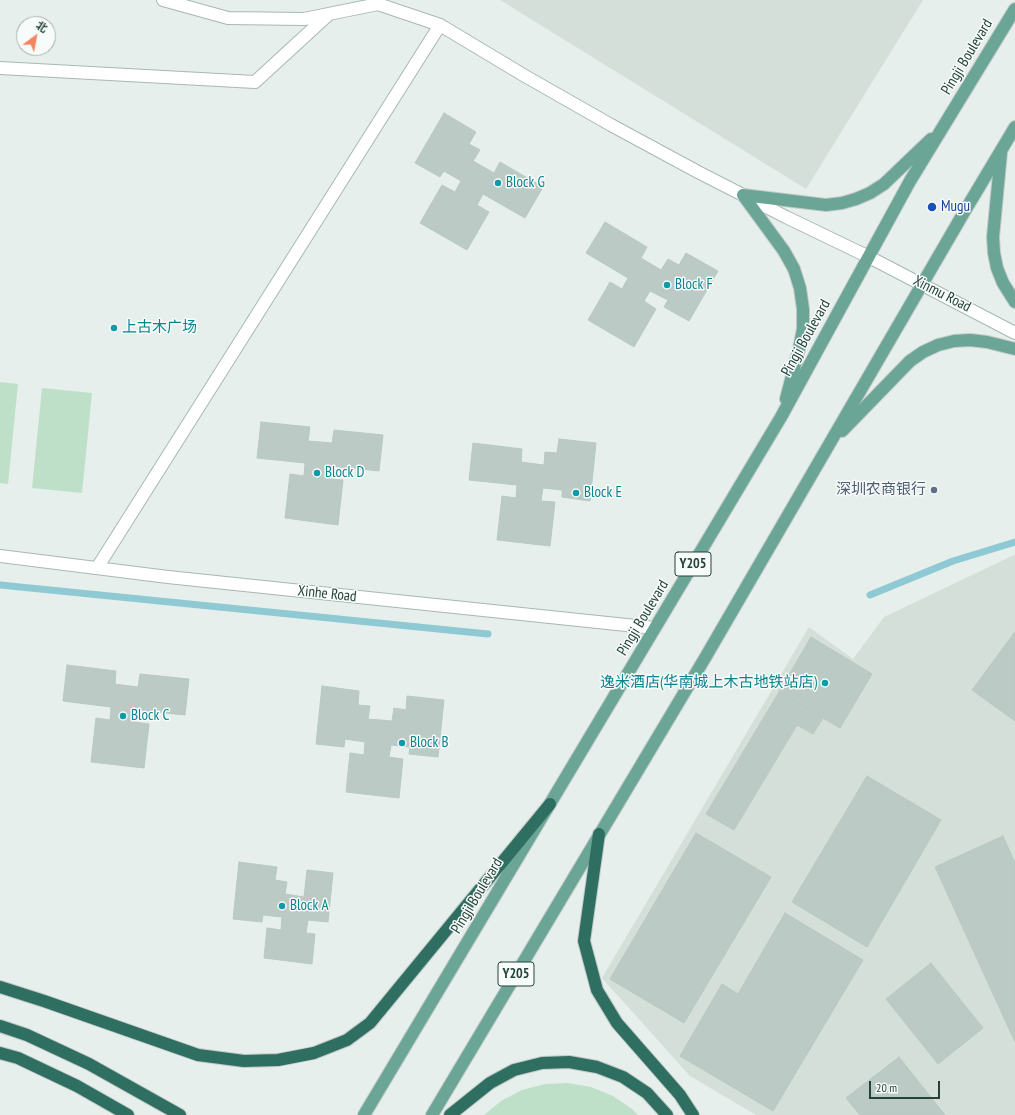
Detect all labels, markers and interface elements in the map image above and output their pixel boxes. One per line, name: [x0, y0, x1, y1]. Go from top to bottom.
north arrow: [16, 16, 56, 56]
street label: Pingji Boulevard: [937, 16, 997, 98]
text: 北: [33, 18, 50, 36]
place label: Block G: [506, 174, 545, 192]
marker: Block G: [493, 178, 503, 188]
place label: Mugu: [941, 198, 970, 216]
marker: Mugu: [926, 201, 938, 213]
street label: Xinmu Road: [910, 272, 974, 316]
place label: Block F: [675, 276, 713, 294]
marker: Block F: [662, 280, 672, 290]
street label: Pingji Boulevard: [778, 297, 834, 379]
place label: 上古木广场: [122, 319, 197, 337]
marker: 上古木广场: [109, 323, 119, 333]
place label: Block D: [325, 464, 364, 482]
marker: Block D: [312, 468, 322, 478]
place label: 深圳农商银行: [836, 481, 926, 499]
place label: Block E: [584, 484, 622, 502]
marker: 深圳农商银行: [929, 485, 939, 495]
marker: Block E: [571, 488, 581, 498]
road number: Y205: [675, 552, 711, 576]
street label: Pingji Boulevard: [613, 577, 673, 659]
street label: Xinhe Road: [297, 582, 357, 606]
place label: 逸米酒店(华南城上木古地铁站店): [600, 674, 817, 692]
marker: 逸米酒店(华南城上木古地铁站店): [820, 678, 830, 688]
place label: Block C: [131, 707, 169, 725]
marker: Block C: [118, 711, 128, 721]
place label: Block B: [410, 734, 448, 752]
marker: Block B: [397, 738, 407, 748]
street label: Pingji Boulevard: [447, 855, 507, 937]
place label: Block A: [290, 897, 328, 915]
marker: Block A: [277, 901, 287, 911]
road number: Y205: [498, 962, 534, 986]
scale bar: [871, 1073, 942, 1099]
text: 20 m: [876, 1080, 897, 1095]

